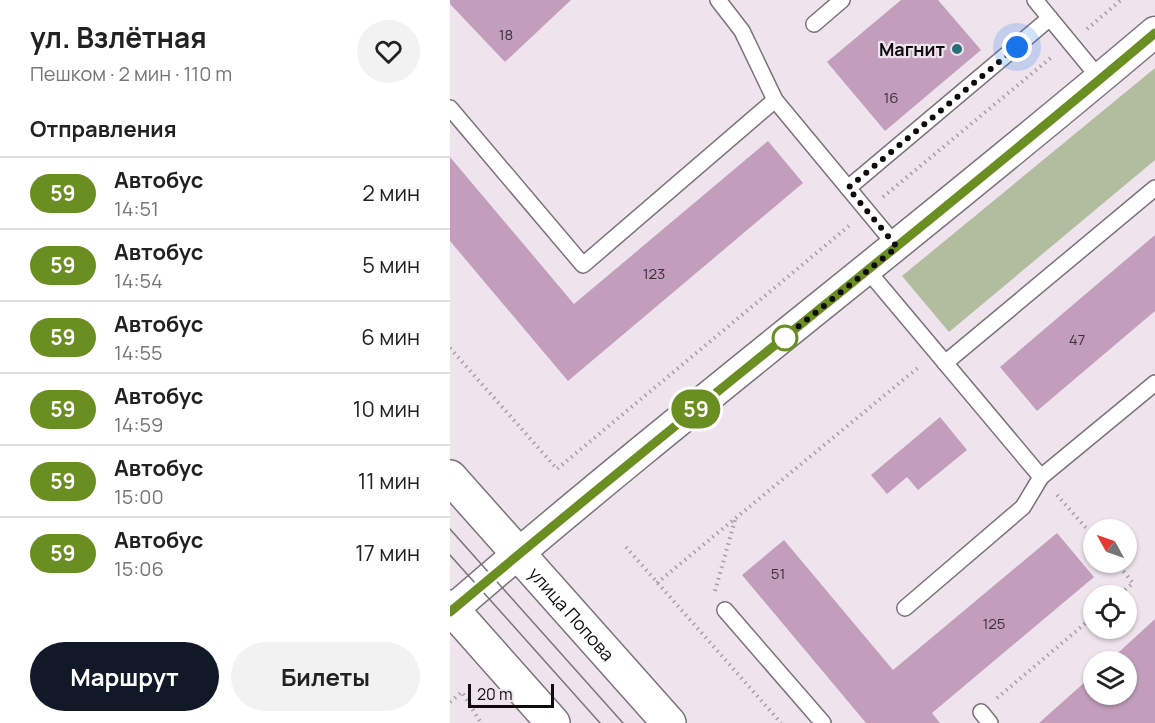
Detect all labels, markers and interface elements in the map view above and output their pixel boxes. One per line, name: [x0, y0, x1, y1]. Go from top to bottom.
text: ул. Взлётная: [30, 18, 207, 56]
button: heart: [357, 20, 420, 83]
house number: 18: [499, 24, 513, 45]
your location: [1002, 32, 1032, 62]
place label: Магнит: [879, 37, 945, 61]
marker: Магнит: [950, 42, 964, 56]
text: Пешком · 2 мин · 110 m: [30, 60, 232, 87]
house number: 16: [883, 87, 899, 108]
text: Отправления: [30, 114, 177, 144]
text: Автобус: [114, 165, 203, 195]
text: 2 мин: [362, 178, 420, 208]
text: 59: [50, 179, 76, 207]
text: 14:51: [114, 195, 159, 222]
text: Автобус: [114, 237, 203, 267]
text: 5 мин: [362, 250, 420, 280]
text: 59: [50, 251, 76, 279]
house number: 123: [643, 263, 665, 284]
text: 14:54: [114, 267, 163, 294]
text: Автобус: [114, 309, 203, 339]
text: 6 мин: [361, 322, 420, 352]
text: 59: [50, 323, 76, 351]
unlabelled marker: [772, 325, 798, 351]
house number: 47: [1069, 329, 1085, 350]
text: 14:55: [114, 339, 163, 366]
text: Автобус: [114, 381, 203, 411]
line badge: 59: [669, 390, 723, 428]
text: 10 мин: [353, 394, 420, 424]
text: 59: [50, 395, 76, 423]
text: 59: [683, 395, 709, 423]
text: 14:59: [114, 411, 164, 438]
text: Автобус: [114, 453, 203, 483]
text: 11 мин: [358, 466, 420, 496]
text: 59: [50, 467, 76, 495]
text: 15:00: [114, 483, 164, 510]
north arrow: [1083, 519, 1137, 573]
map controls: [1083, 519, 1137, 705]
text: Автобус: [114, 525, 203, 555]
text: 17 мин: [355, 538, 420, 568]
text: 59: [50, 539, 76, 567]
text: 15:06: [114, 555, 164, 582]
street label: улица Попова: [523, 562, 620, 666]
house number: 51: [771, 563, 785, 584]
button: locate: [1083, 585, 1137, 639]
house number: 125: [982, 613, 1006, 634]
button: Маршрут: [30, 642, 219, 711]
button: Билеты: [231, 642, 420, 711]
button: layers: [1083, 651, 1137, 705]
scale bar: [468, 681, 554, 708]
text: 20 m: [477, 683, 513, 705]

